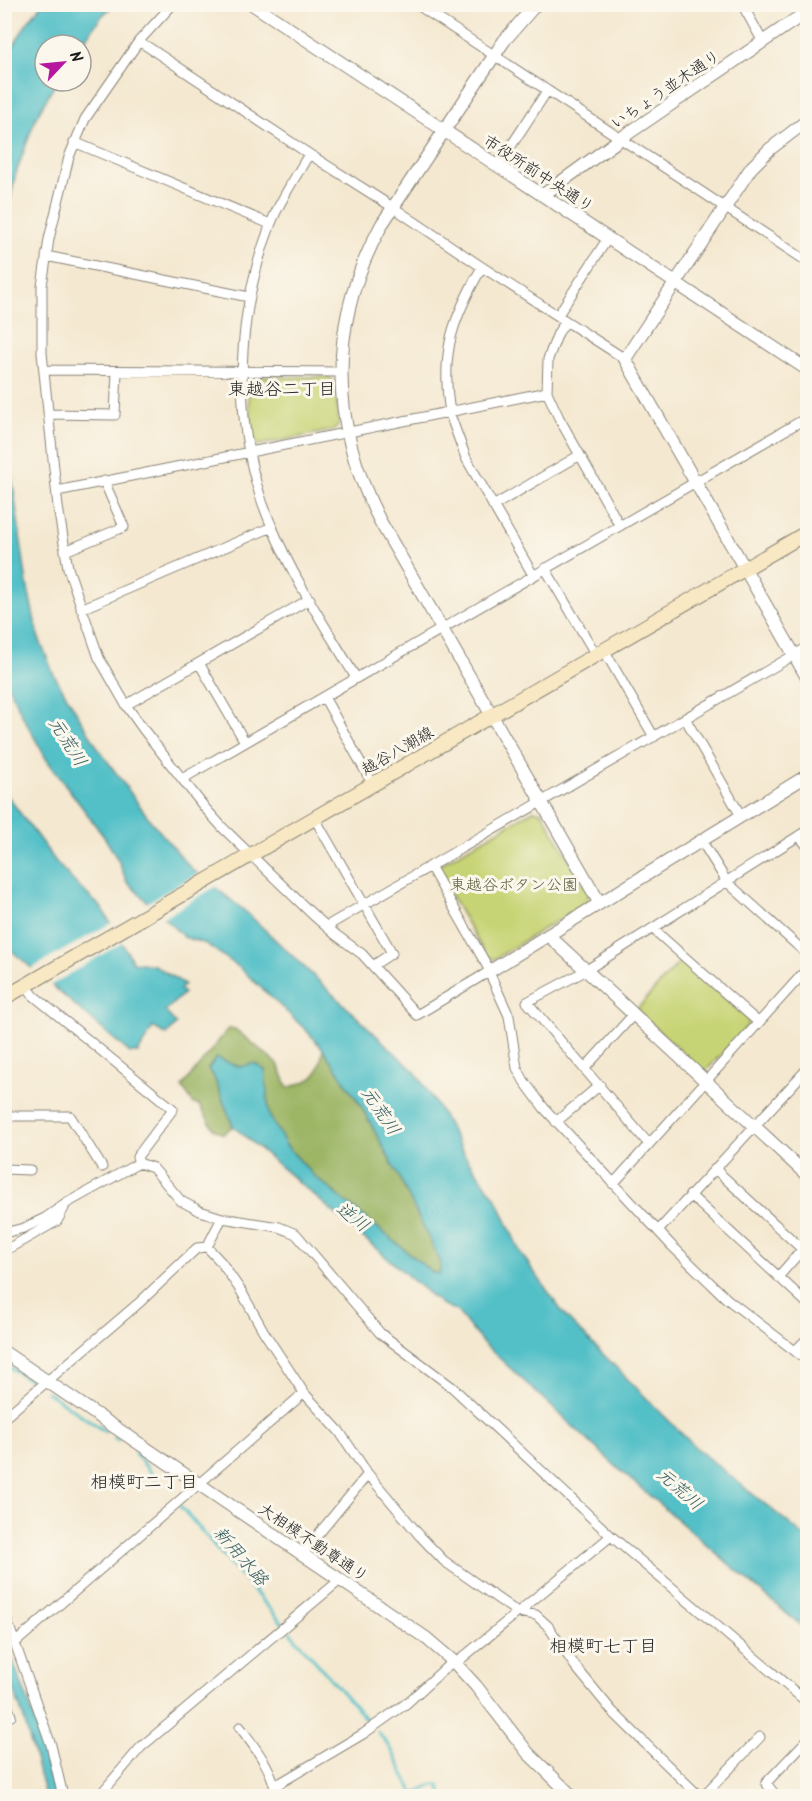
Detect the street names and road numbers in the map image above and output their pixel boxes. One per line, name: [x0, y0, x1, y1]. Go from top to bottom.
street label: いちょう並木通り: [606, 44, 726, 136]
street label: 市役所前中央通り: [478, 129, 599, 220]
street label: 越谷八潮線: [357, 720, 439, 782]
street label: 大相模不動尊通り: [253, 1497, 373, 1589]

